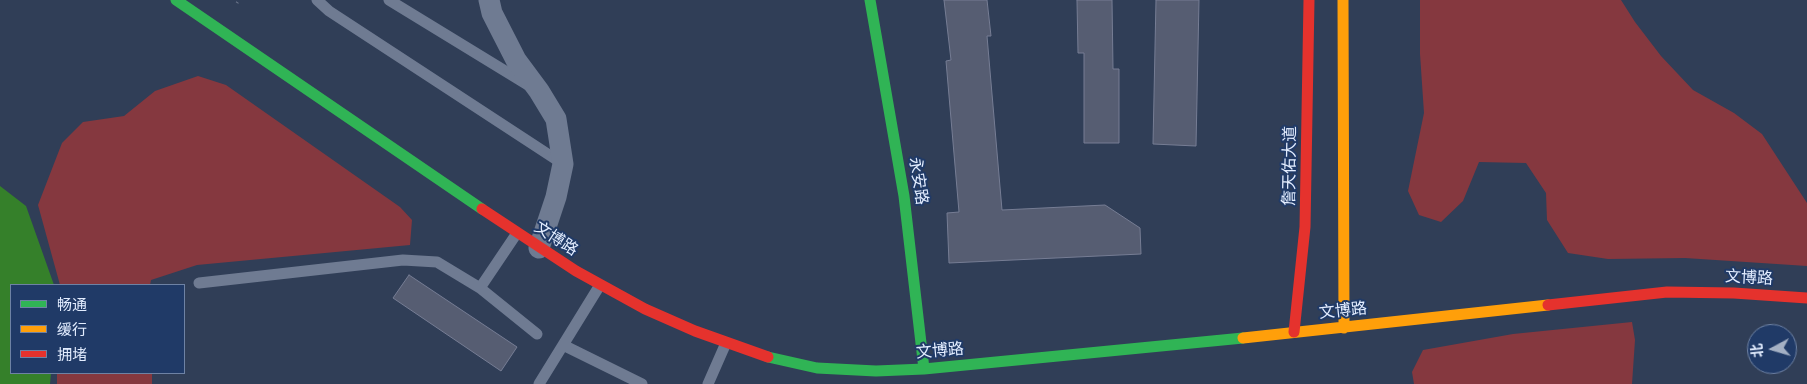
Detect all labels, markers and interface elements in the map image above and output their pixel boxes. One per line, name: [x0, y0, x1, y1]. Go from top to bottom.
street label: 詹天佑大道: [1280, 126, 1300, 206]
street label: 永安路: [905, 156, 931, 206]
street label: 文博路: [531, 218, 581, 260]
street label: 文博路: [1725, 267, 1773, 289]
legend: [10, 284, 185, 374]
text: 畅通: [57, 296, 87, 314]
street label: 文博路: [1318, 299, 1368, 323]
text: 缓行: [57, 321, 87, 339]
north arrow: [1747, 324, 1797, 374]
street label: 文博路: [915, 339, 965, 363]
text: 北: [1748, 343, 1767, 358]
text: 拥堵: [57, 346, 87, 364]

